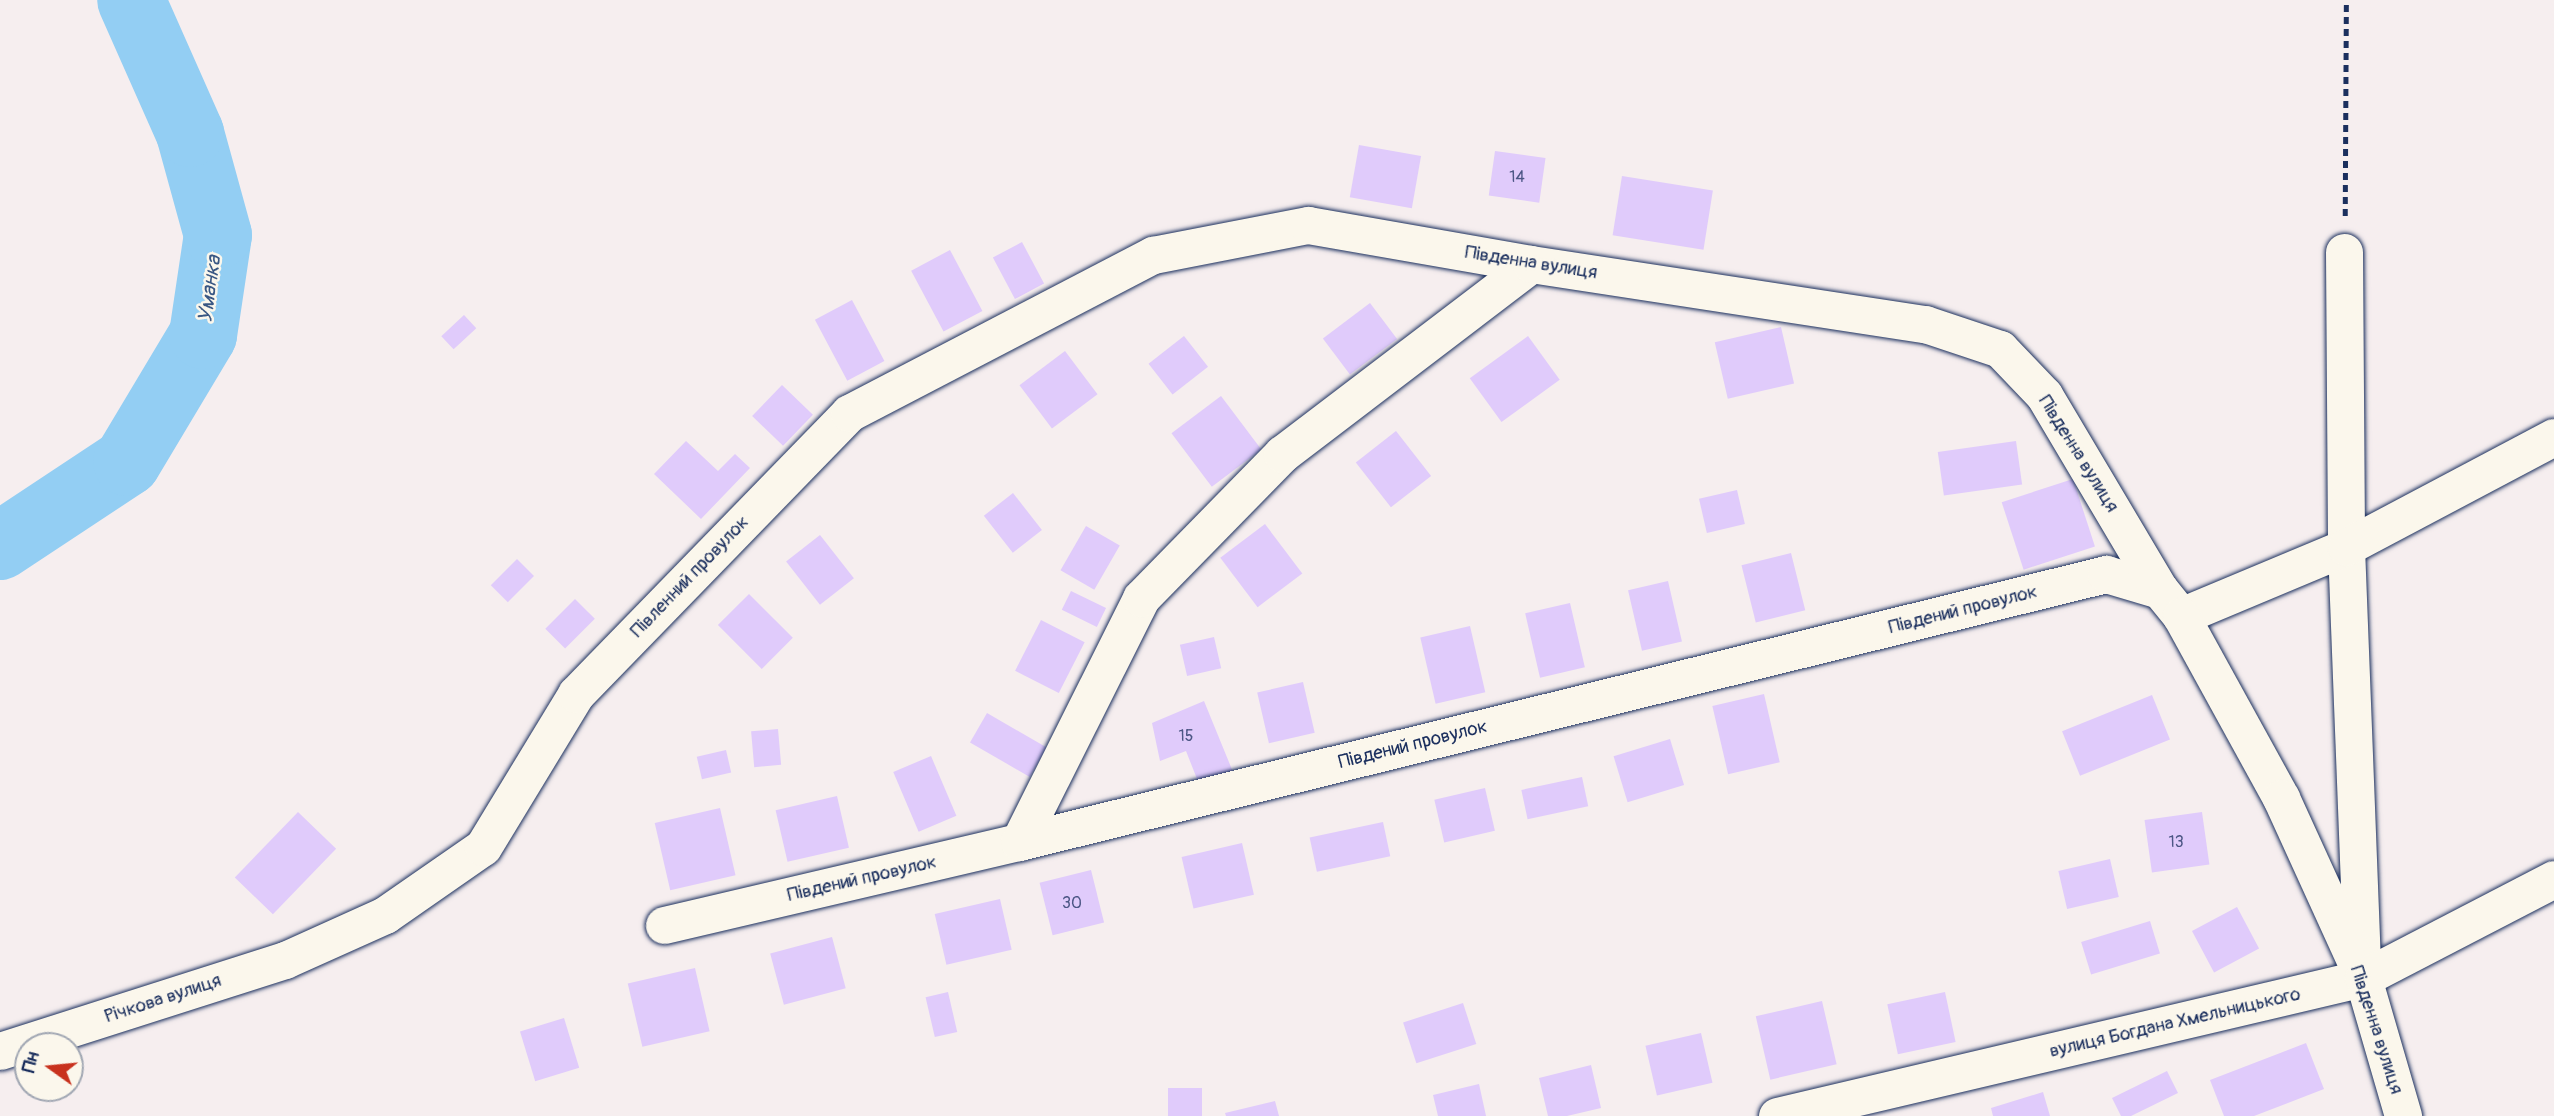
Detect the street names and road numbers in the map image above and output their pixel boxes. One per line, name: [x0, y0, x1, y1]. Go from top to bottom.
street label: Південна вулиця: [1463, 241, 1599, 285]
street label: Південна вулиця: [2033, 391, 2123, 517]
street label: Півленний провулок: [626, 511, 754, 643]
street label: Південий провулок: [1886, 581, 2040, 639]
street label: Південий провулок: [1336, 716, 1490, 774]
street label: Південий провулок: [785, 851, 939, 907]
street label: Південна вулиця: [2345, 963, 2407, 1097]
street label: Річкова вулиця: [102, 969, 224, 1029]
street label: вулиця Богдана Хмельницького: [2047, 983, 2303, 1063]

